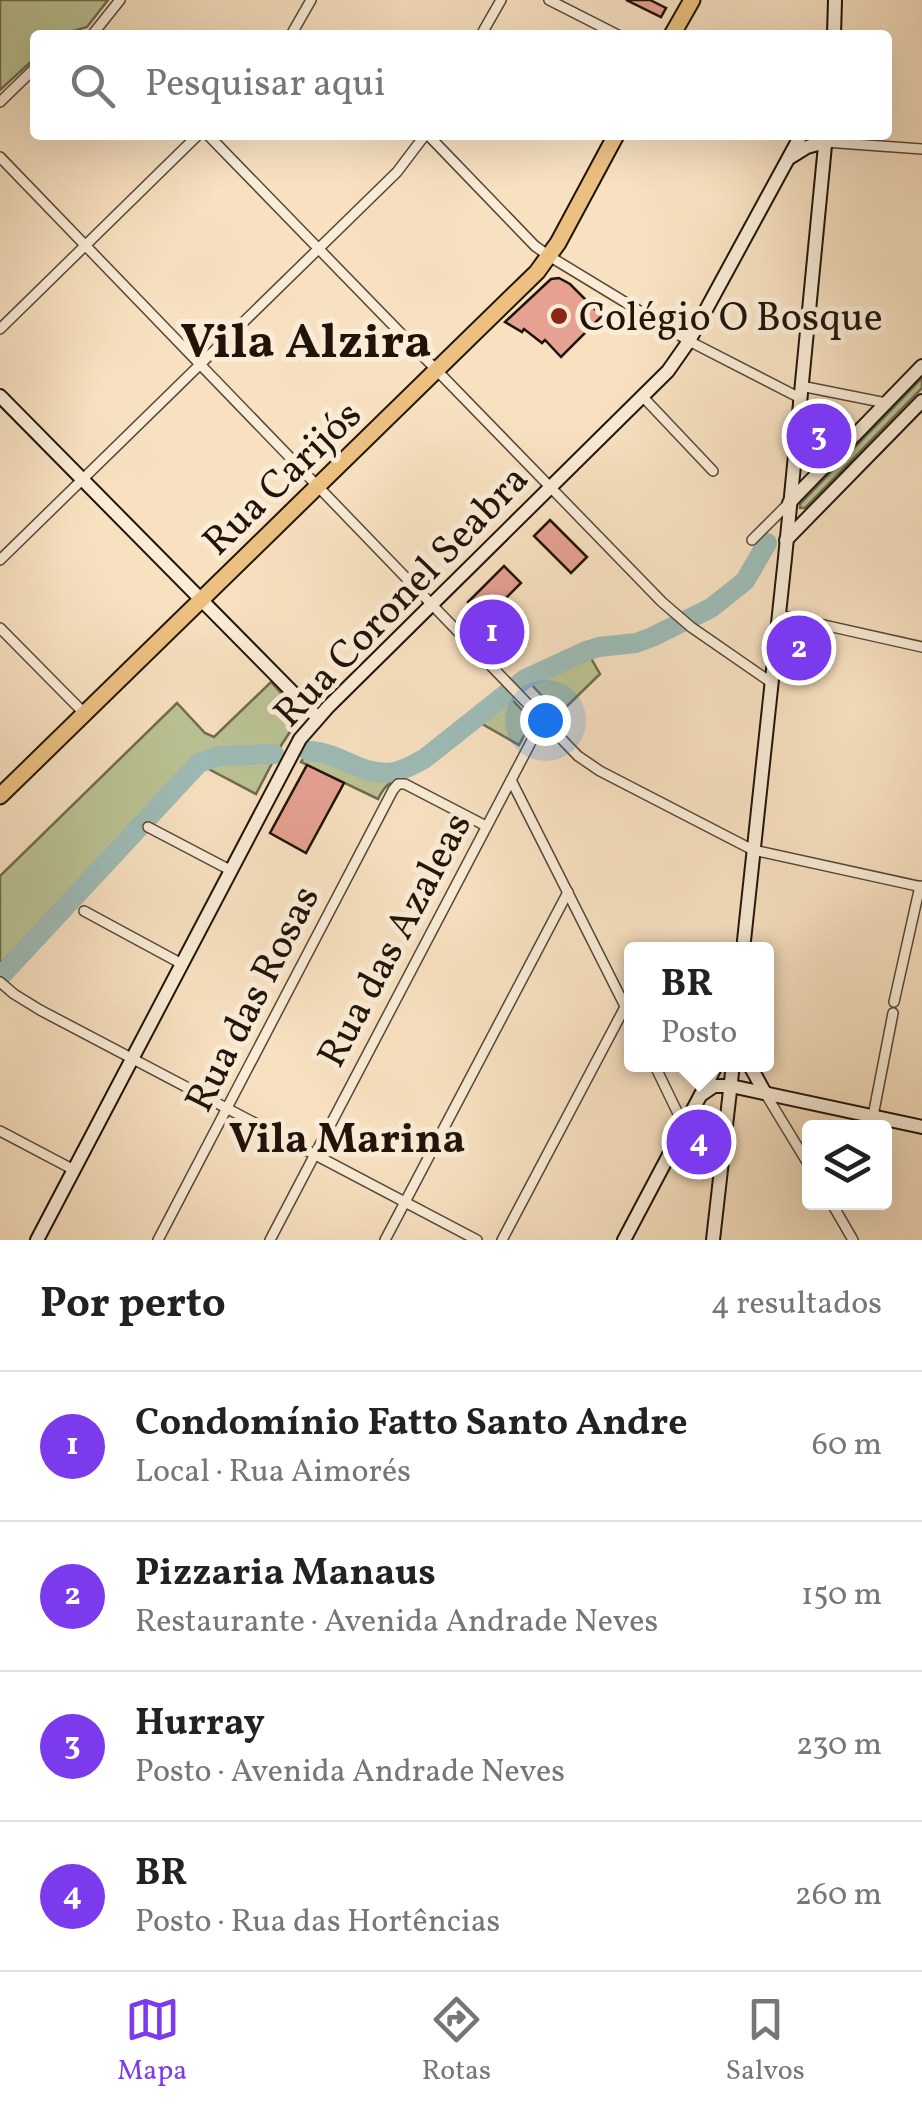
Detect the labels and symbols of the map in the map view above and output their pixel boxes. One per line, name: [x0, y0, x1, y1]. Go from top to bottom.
place label: Colégio O Bosque: [579, 292, 883, 348]
marker: Colégio O Bosque: [548, 305, 570, 327]
district label: Vila Alzira: [180, 309, 432, 379]
street label: Rua Carijós: [192, 390, 376, 570]
pin: 3: [786, 398, 852, 474]
street label: Rua Coronel Seabra: [263, 454, 543, 742]
pin: 1: [460, 594, 524, 670]
pin: 2: [766, 610, 832, 686]
your location: [520, 695, 571, 746]
street label: Rua das Azaleas: [306, 803, 487, 1078]
street label: Rua das Rosas: [173, 877, 336, 1123]
pin: 4: [666, 1104, 732, 1180]
district label: Vila Marina: [229, 1112, 465, 1171]

